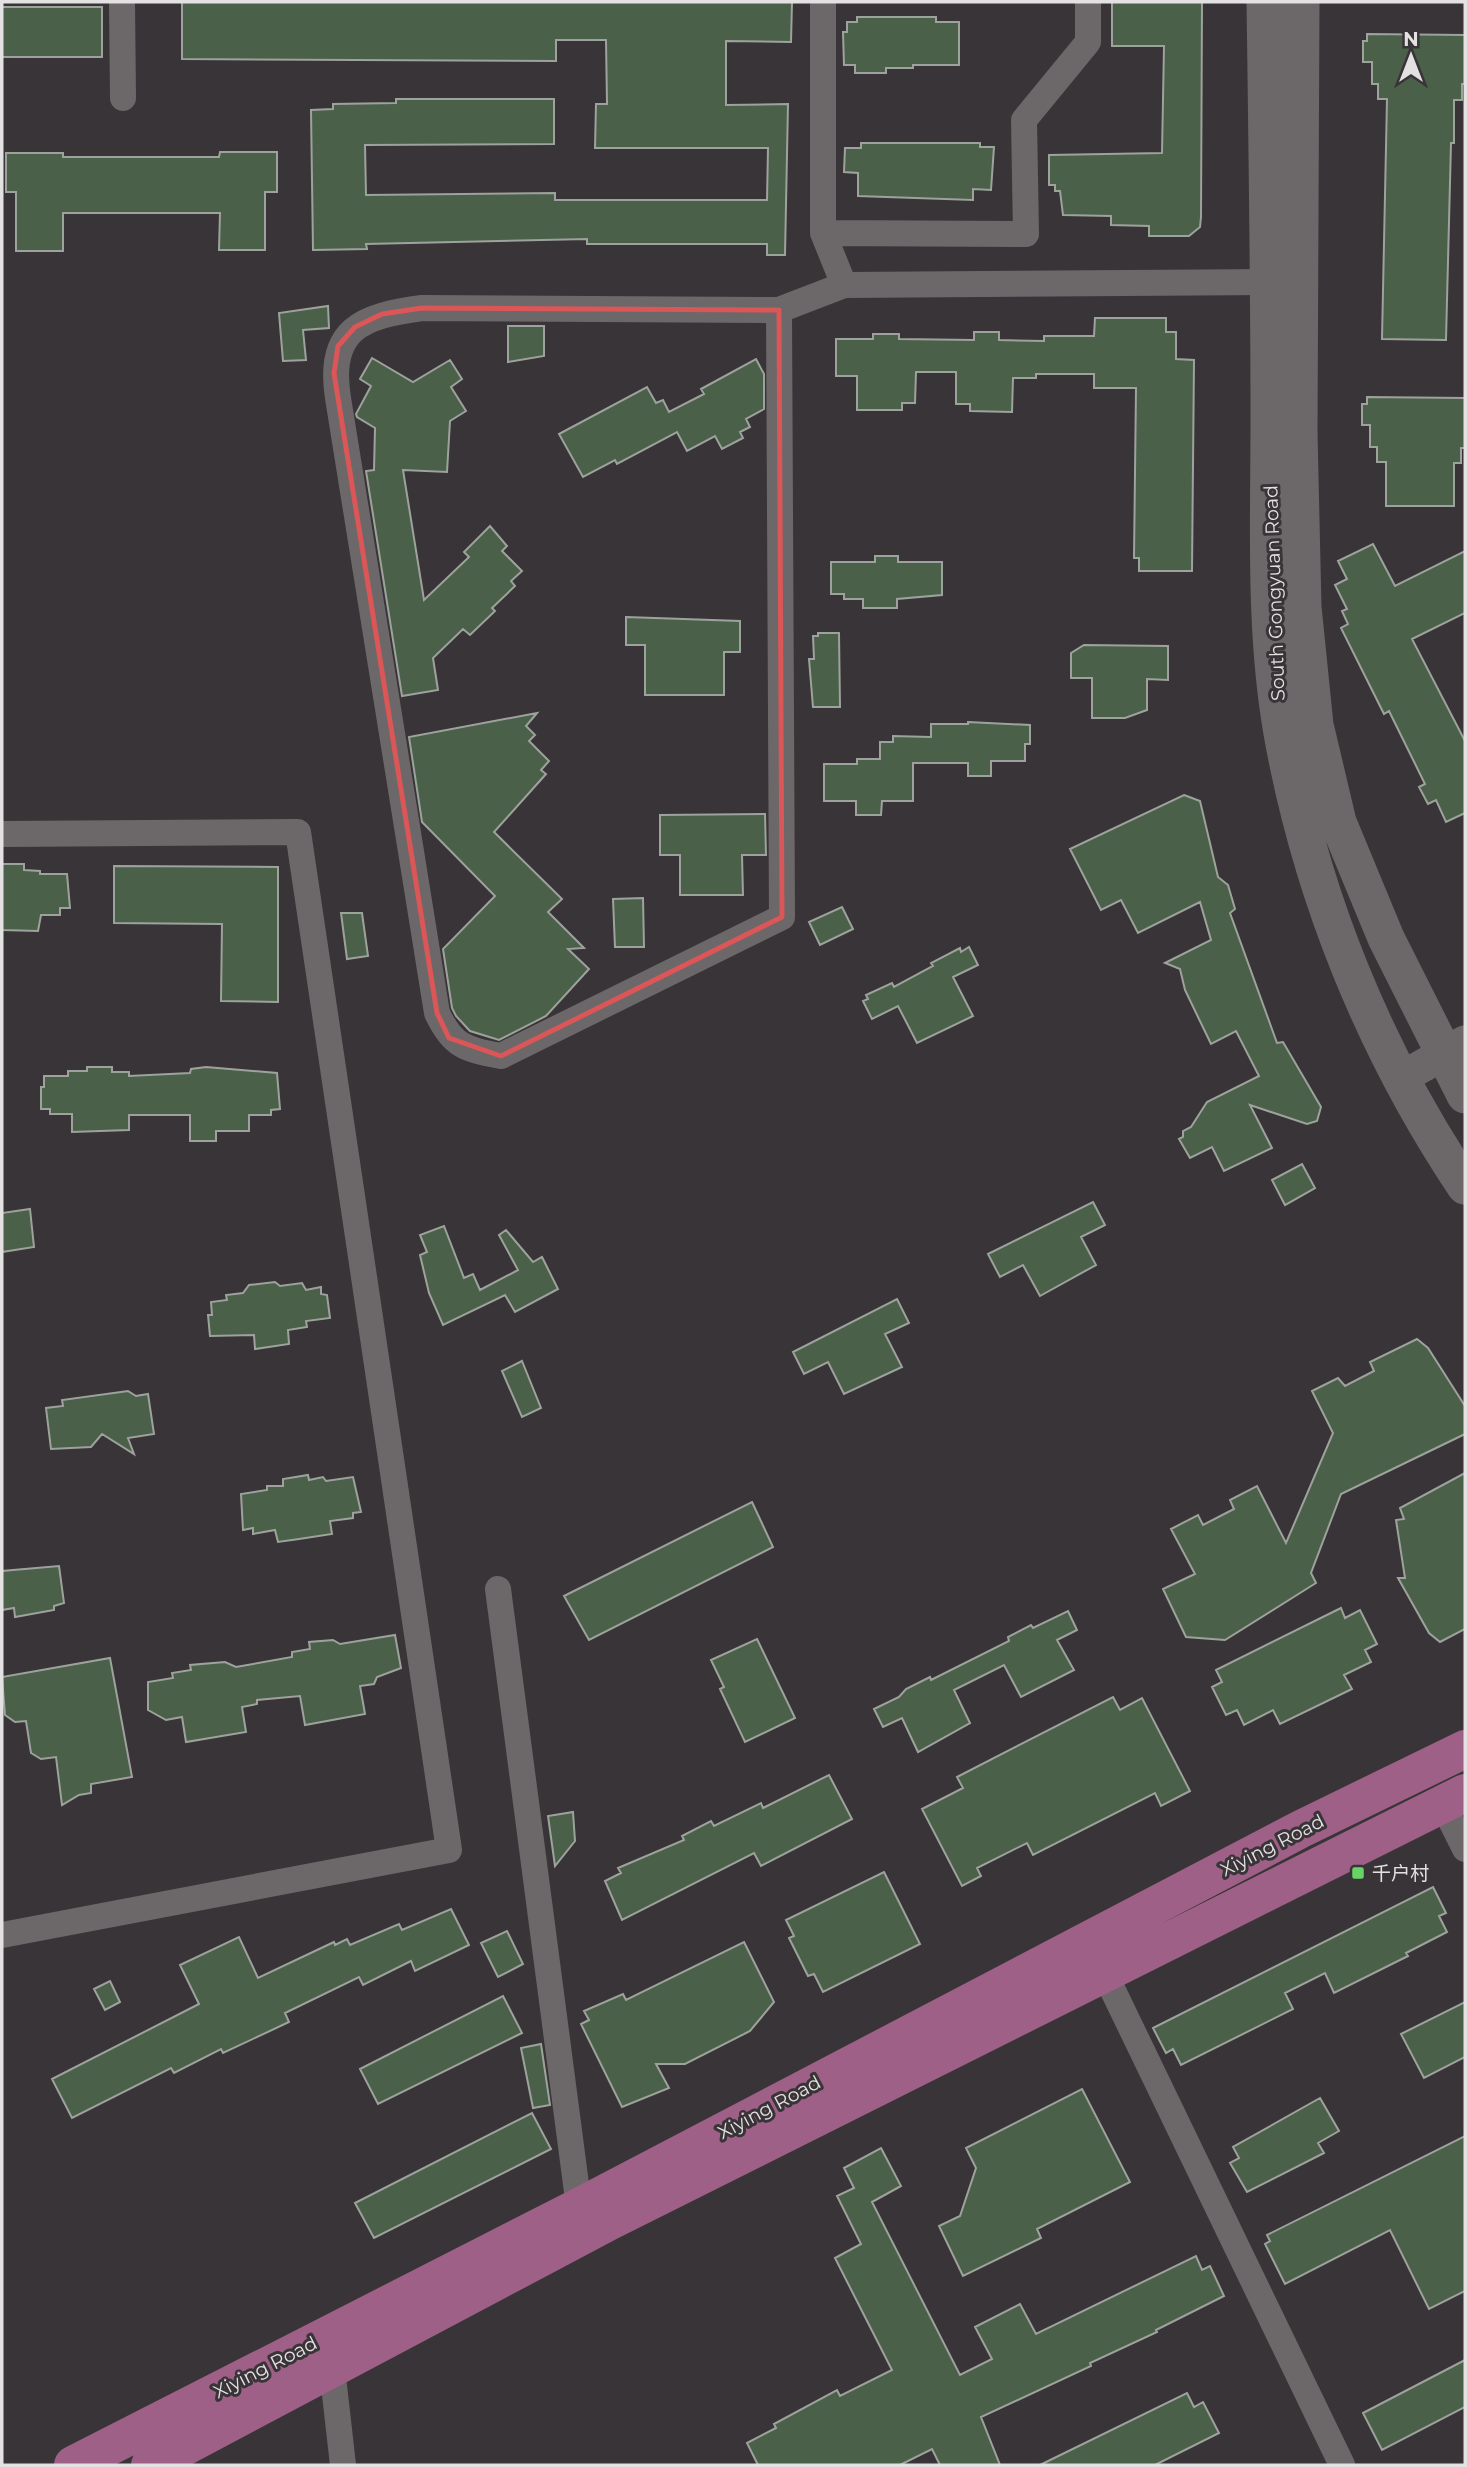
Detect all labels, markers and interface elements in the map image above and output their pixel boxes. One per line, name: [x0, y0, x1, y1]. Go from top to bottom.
north arrow: [1376, 21, 1446, 91]
text: N: [1403, 28, 1419, 51]
street label: South Gongyuan Road: [1259, 485, 1290, 701]
street label: Xiying Road: [1216, 1809, 1328, 1881]
place label: 千户村: [1372, 1862, 1429, 1885]
marker: 千户村: [1350, 1865, 1366, 1881]
street label: Xiying Road: [714, 2071, 825, 2144]
street label: Xiying Road: [209, 2331, 321, 2403]

